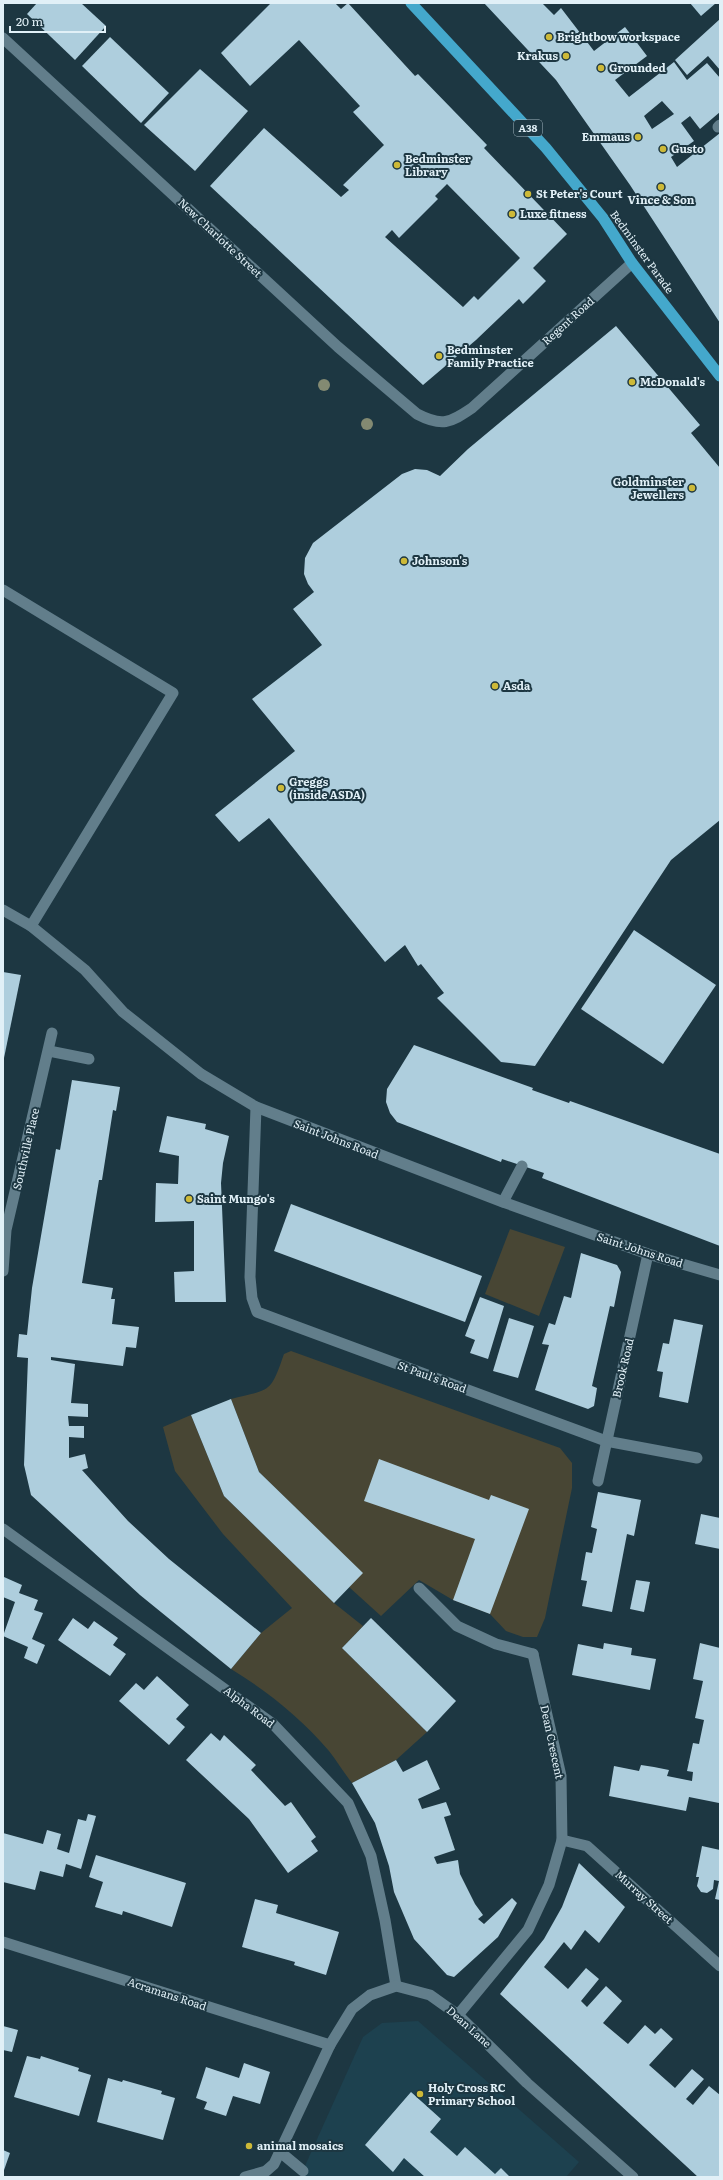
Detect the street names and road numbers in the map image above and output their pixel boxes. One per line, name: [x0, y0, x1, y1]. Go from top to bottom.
road number: A38: [514, 120, 542, 136]
street label: New Charlotte Street: [175, 194, 267, 281]
street label: Bedminster Parade: [607, 207, 679, 296]
street label: Regent Road: [538, 292, 597, 348]
street label: Southville Place: [8, 1106, 42, 1191]
street label: Saint Johns Road: [292, 1115, 381, 1162]
street label: Saint Johns Road: [595, 1228, 686, 1271]
street label: Brook Road: [607, 1336, 637, 1399]
street label: St Paul's Road: [396, 1356, 469, 1396]
street label: Alpha Road: [221, 1682, 279, 1731]
street label: Dean Crescent: [537, 1703, 569, 1781]
street label: Murray Street: [612, 1866, 678, 1927]
street label: Acramans Road: [126, 1973, 209, 2013]
street label: Dean Lane: [444, 2002, 496, 2051]

